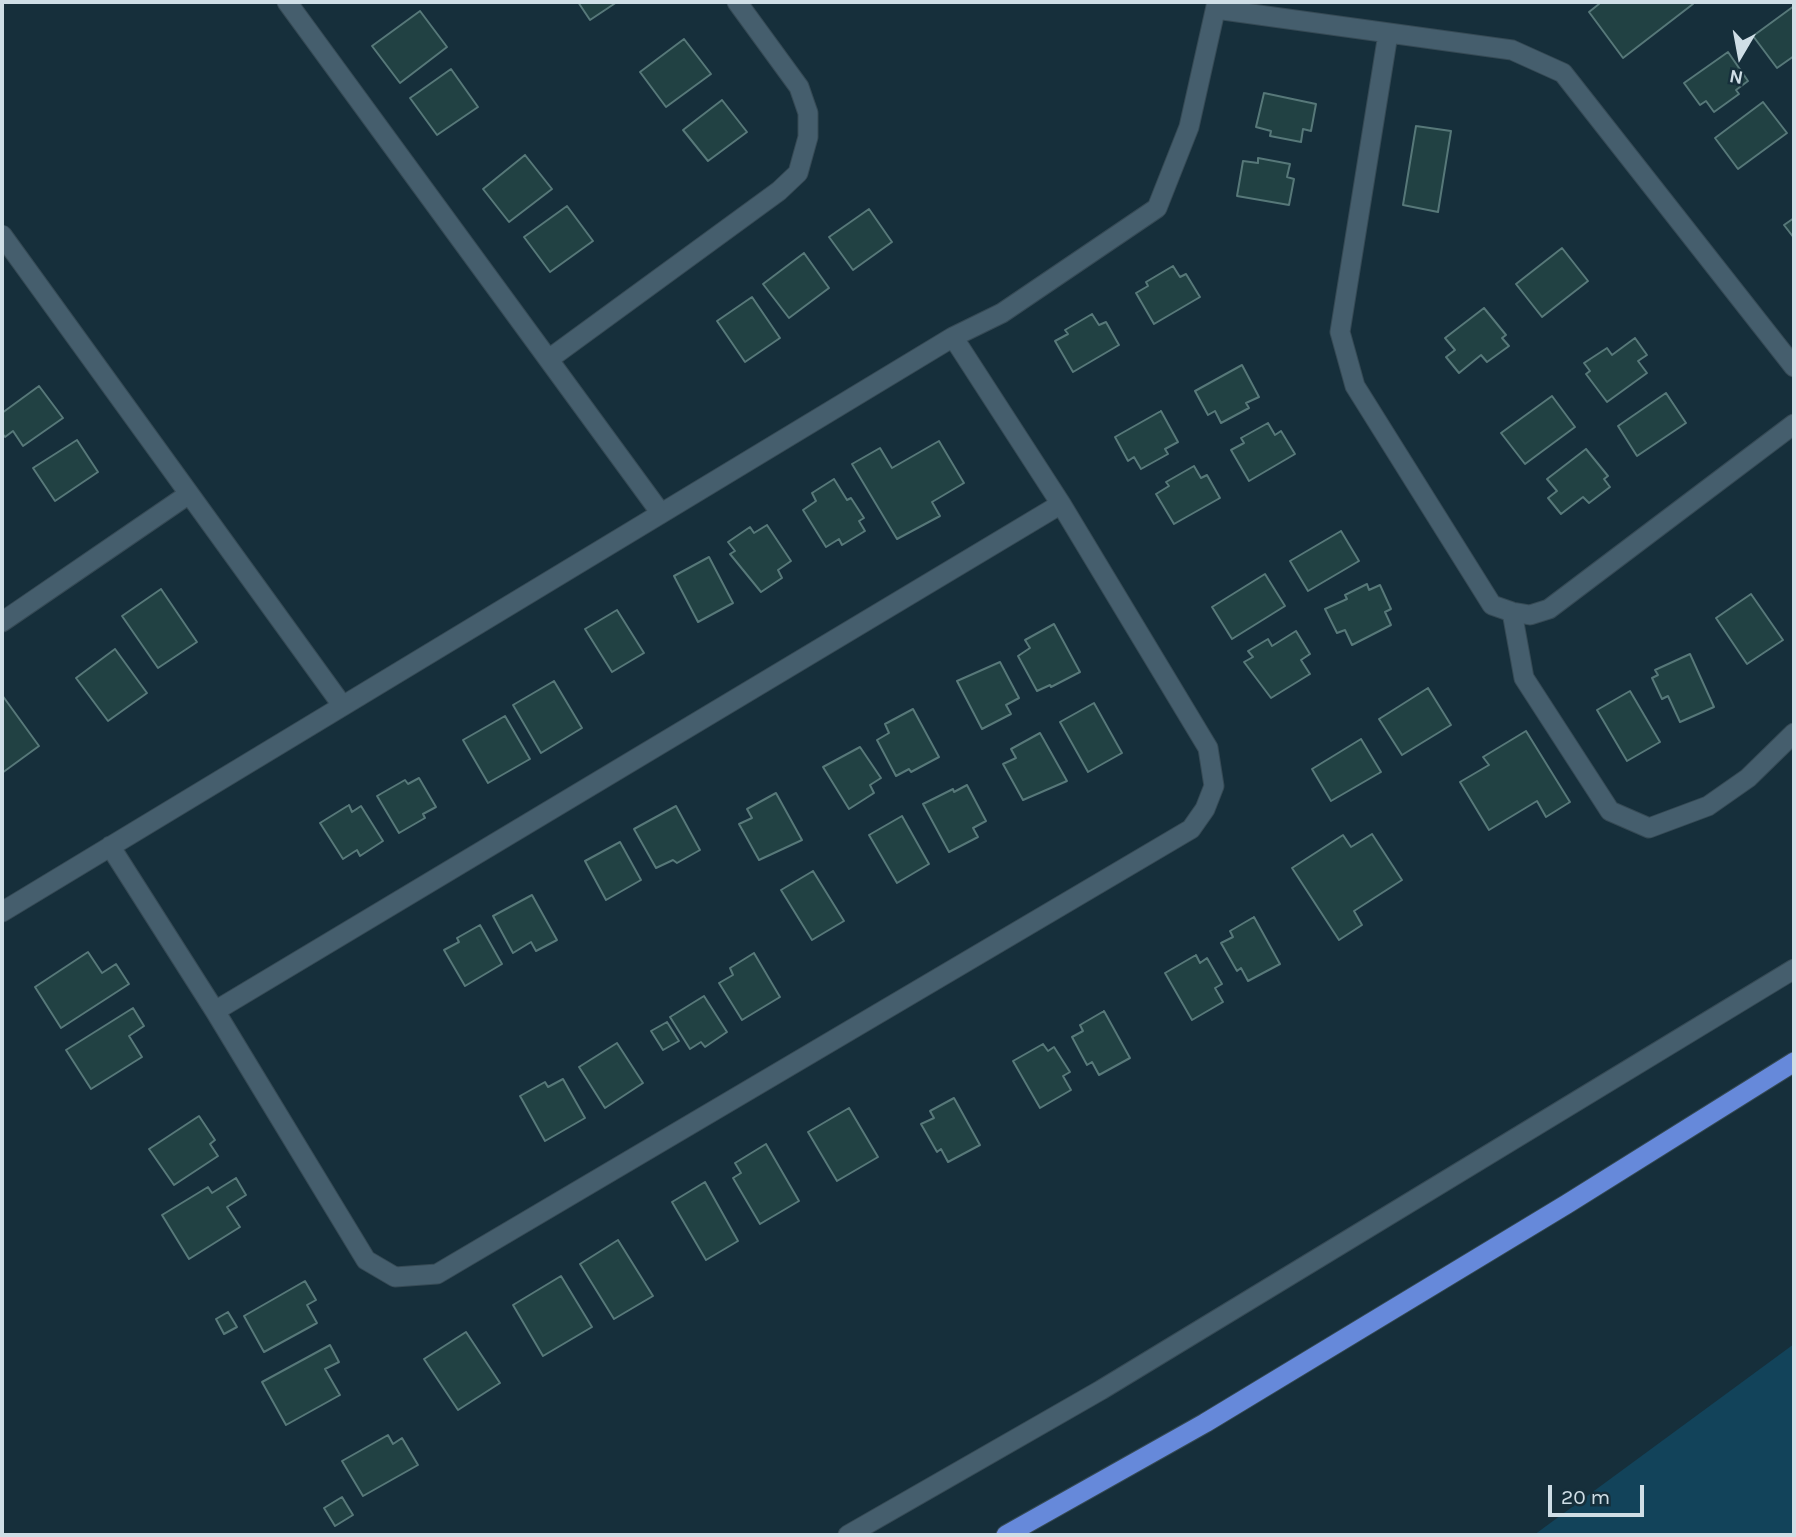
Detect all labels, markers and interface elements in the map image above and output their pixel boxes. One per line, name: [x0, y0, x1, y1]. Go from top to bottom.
north arrow: [1705, 21, 1775, 91]
text: N: [1728, 65, 1745, 89]
scale bar: [1551, 1470, 1647, 1514]
text: 20 m: [1561, 1485, 1610, 1509]

